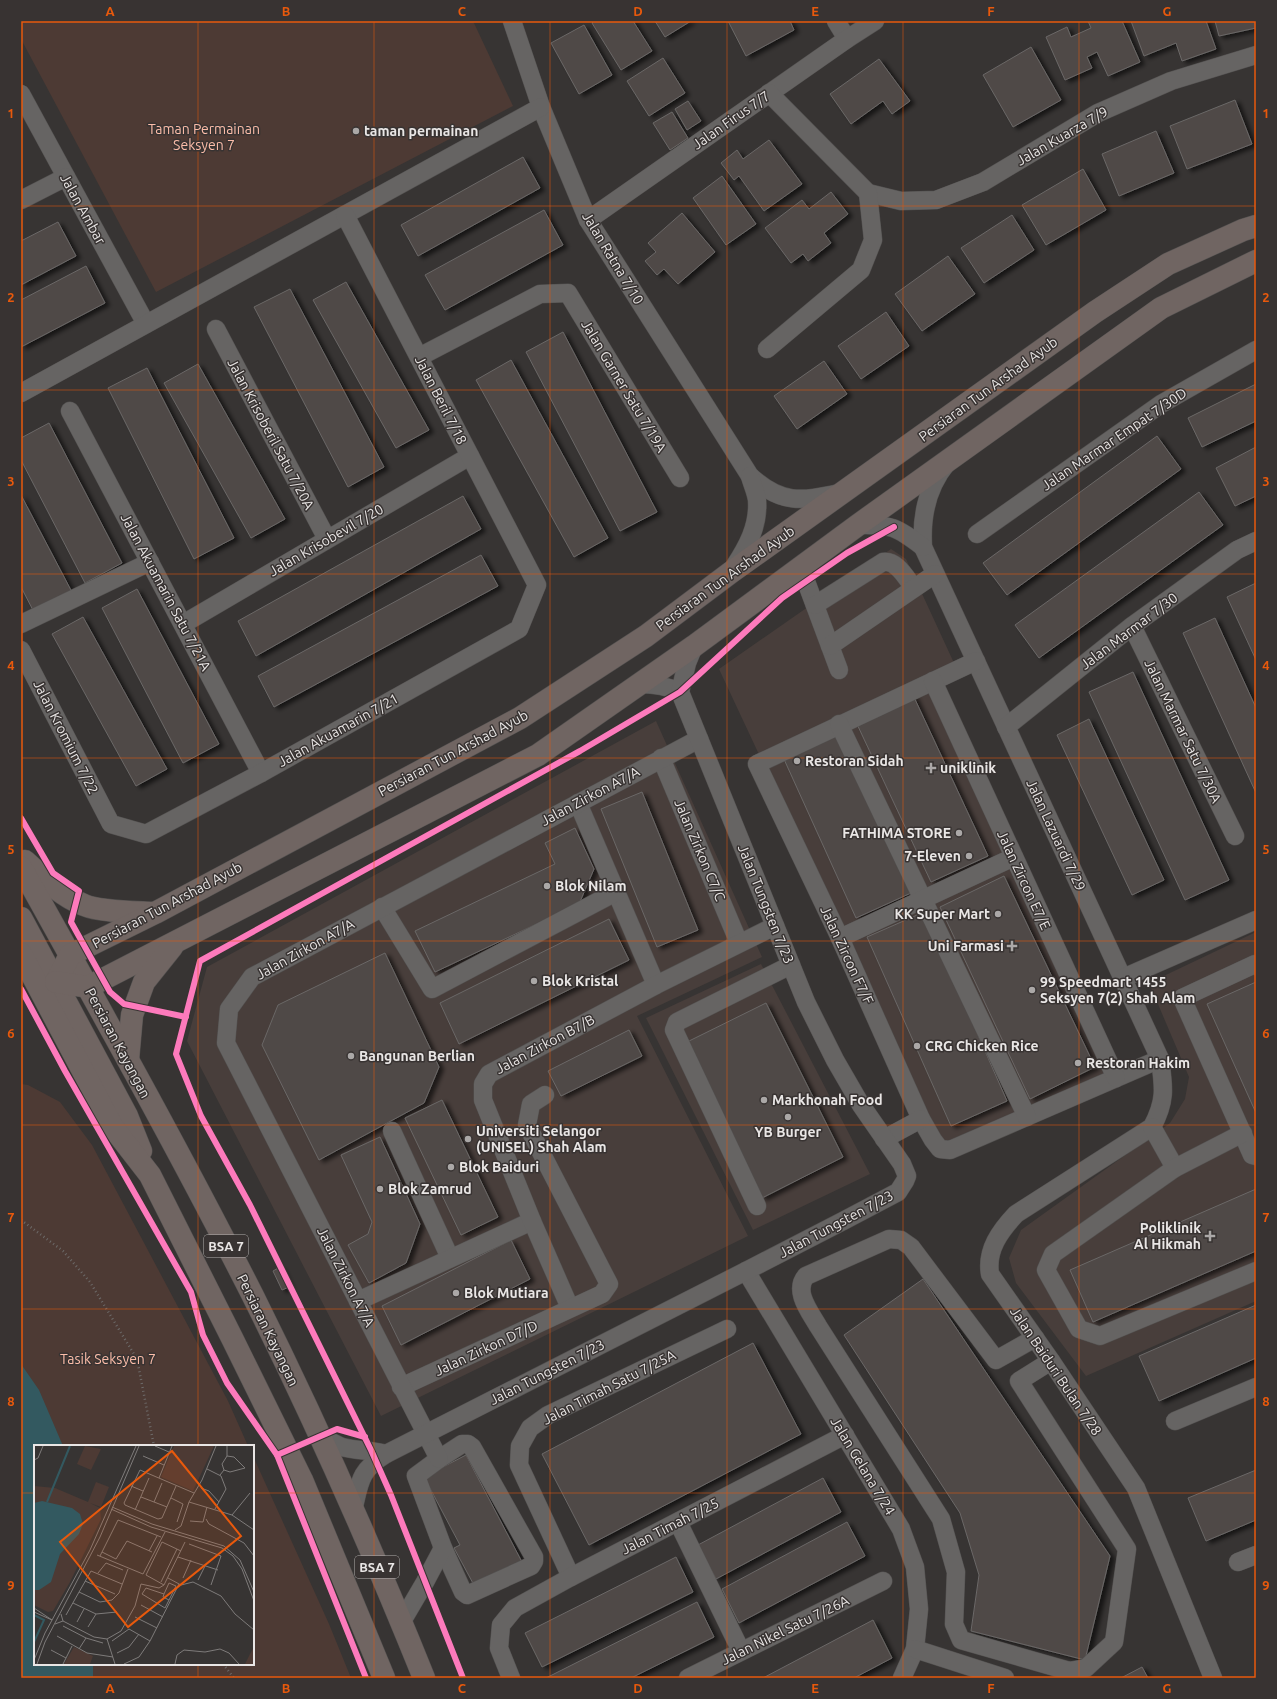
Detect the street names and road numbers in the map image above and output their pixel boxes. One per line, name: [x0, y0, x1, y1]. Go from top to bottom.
street label: Jalan Firus 7/7: [689, 88, 773, 152]
street label: Jalan Kuarza 7/9: [1013, 103, 1111, 169]
street label: Jalan Ambar: [57, 171, 109, 248]
street label: Jalan Ratna 7/10: [579, 209, 647, 307]
street label: Jalan Garner Satu 7/19A: [578, 317, 670, 455]
street label: Persiaran Tun Arshad Ayub: [916, 333, 1060, 445]
street label: Jalan Beril 7/18: [412, 353, 470, 447]
street label: Jalan Krisoberil Satu 7/20A: [224, 356, 318, 512]
street label: Jalan Marmar Empat 7/30D: [1038, 384, 1190, 494]
street label: Jalan Krisobevil 7/20: [266, 501, 386, 579]
street label: Jalan Akuamarin Satu 7/21A: [118, 511, 214, 673]
street label: Persiaran Tun Arshad Ayub: [653, 522, 797, 634]
street label: Jalan Marmar 7/30: [1077, 589, 1181, 673]
street label: Jalan Marmar Satu 7/30A: [1141, 657, 1225, 805]
street label: Jalan Kromium 7/22: [30, 677, 102, 797]
street label: Jalan Akuamarin 7/21: [275, 690, 401, 770]
street label: Persiaran Tun Arshad Ayub: [375, 707, 531, 799]
street label: Jalan Zirkon A7/A: [538, 763, 642, 829]
street label: Jalan Lazuardi 7/29: [1023, 777, 1089, 893]
street label: Jalan Zirkon C7/C: [671, 797, 729, 904]
street label: Jalan Zircon E7/E: [994, 828, 1054, 932]
street label: Jalan Tungsten 7/23: [735, 842, 797, 966]
street label: Persiaran Tun Arshad Ayub: [89, 859, 245, 951]
street label: Jalan Zircon F7/F: [817, 903, 877, 1007]
street label: Jalan Zirkon A7/A: [253, 915, 357, 983]
street label: Persiaran Kayangan: [82, 985, 154, 1101]
street label: Jalan Zirkon B7/B: [493, 1011, 597, 1077]
street label: Jalan Tungsten 7/23: [776, 1187, 896, 1261]
street label: Jalan Zirkon A7/A: [314, 1224, 378, 1330]
road number: BSA 7: [204, 1235, 248, 1257]
street label: Persiaran Kayangan: [234, 1272, 302, 1388]
street label: Jalan Baiduri Bulan 7/28: [1007, 1304, 1105, 1438]
street label: Jalan Zirkon D7/D: [432, 1317, 540, 1379]
street label: Jalan Tungsten 7/23: [487, 1336, 607, 1408]
street label: Jalan Timah Satu 7/25A: [540, 1346, 678, 1428]
street label: Jalan Gelana 7/24: [827, 1414, 899, 1518]
street label: Jalan Timah 7/25: [619, 1495, 721, 1557]
road number: BSA 7: [355, 1556, 399, 1578]
street label: Jalan Nikel Satu 7/26A: [718, 1592, 852, 1668]

